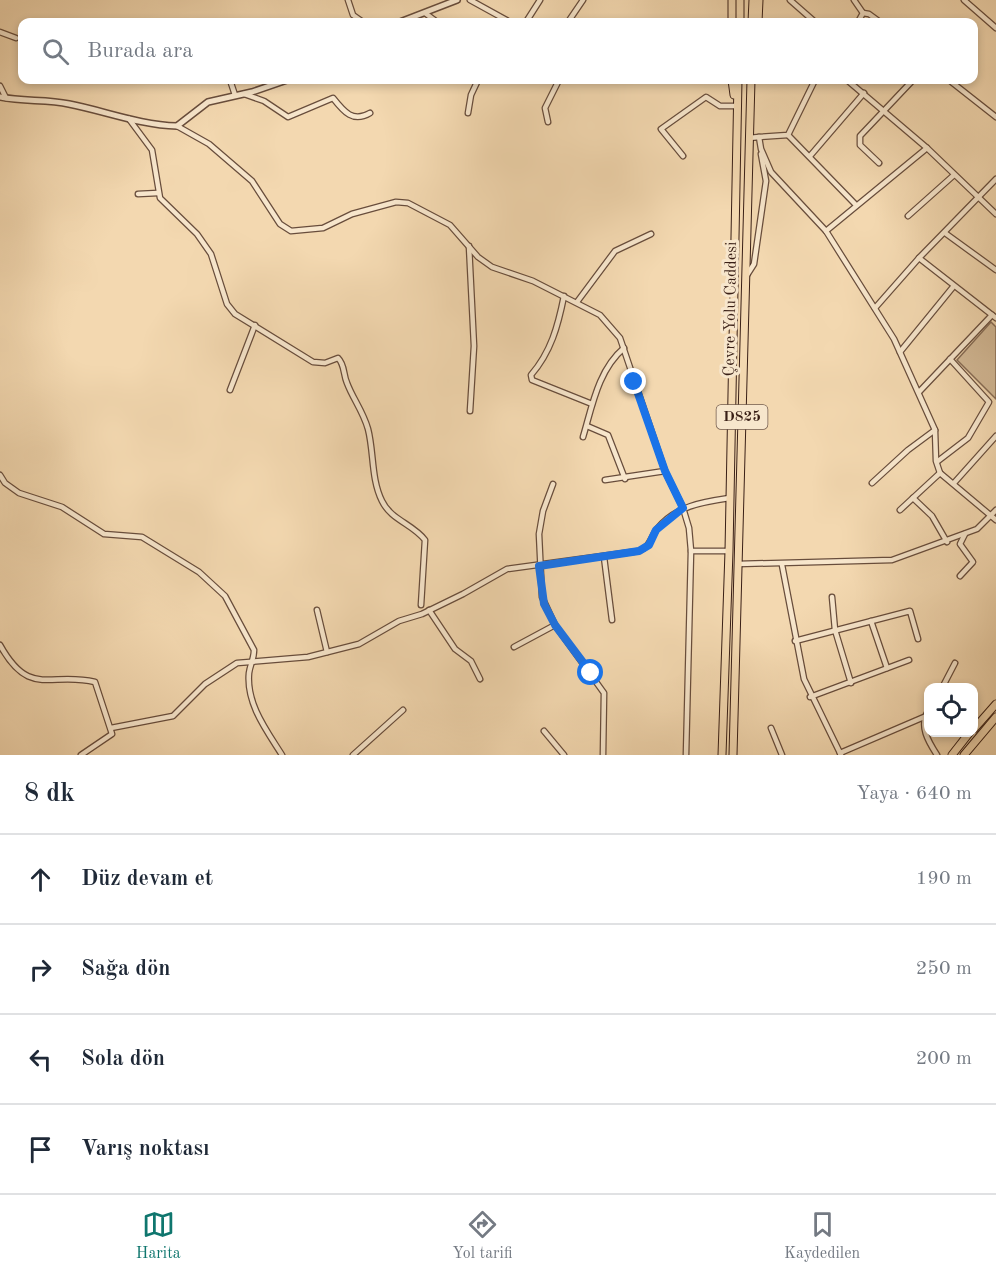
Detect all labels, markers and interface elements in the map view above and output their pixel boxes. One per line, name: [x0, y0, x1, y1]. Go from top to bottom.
search box: [18, 18, 978, 84]
icon: search: [39, 35, 72, 68]
text: Burada ara: [87, 40, 193, 62]
street label: Çevre Yolu Caddesi: [722, 242, 740, 376]
route end: [620, 368, 646, 394]
road number: D825: [716, 405, 768, 429]
route start: [577, 659, 603, 685]
map controls: [924, 683, 978, 737]
button: locate: [924, 683, 978, 737]
text: 8 dk: [24, 781, 75, 807]
text: Yaya · 640 m: [856, 784, 972, 804]
icon: ahead: [24, 863, 57, 896]
text: Düz devam et: [81, 868, 213, 890]
text: 190 m: [916, 869, 972, 889]
icon: right: [24, 953, 57, 986]
text: Sağa dön: [81, 958, 171, 980]
text: 250 m: [916, 959, 972, 979]
icon: left: [24, 1043, 57, 1076]
text: Sola dön: [81, 1048, 165, 1070]
text: 200 m: [916, 1049, 972, 1069]
icon: arrive: [24, 1133, 57, 1166]
text: Varış noktası: [81, 1138, 210, 1160]
tab: Harita: [136, 1208, 181, 1264]
tab: Yol tarifi: [452, 1208, 512, 1264]
tab: Kaydedilen: [784, 1208, 860, 1264]

